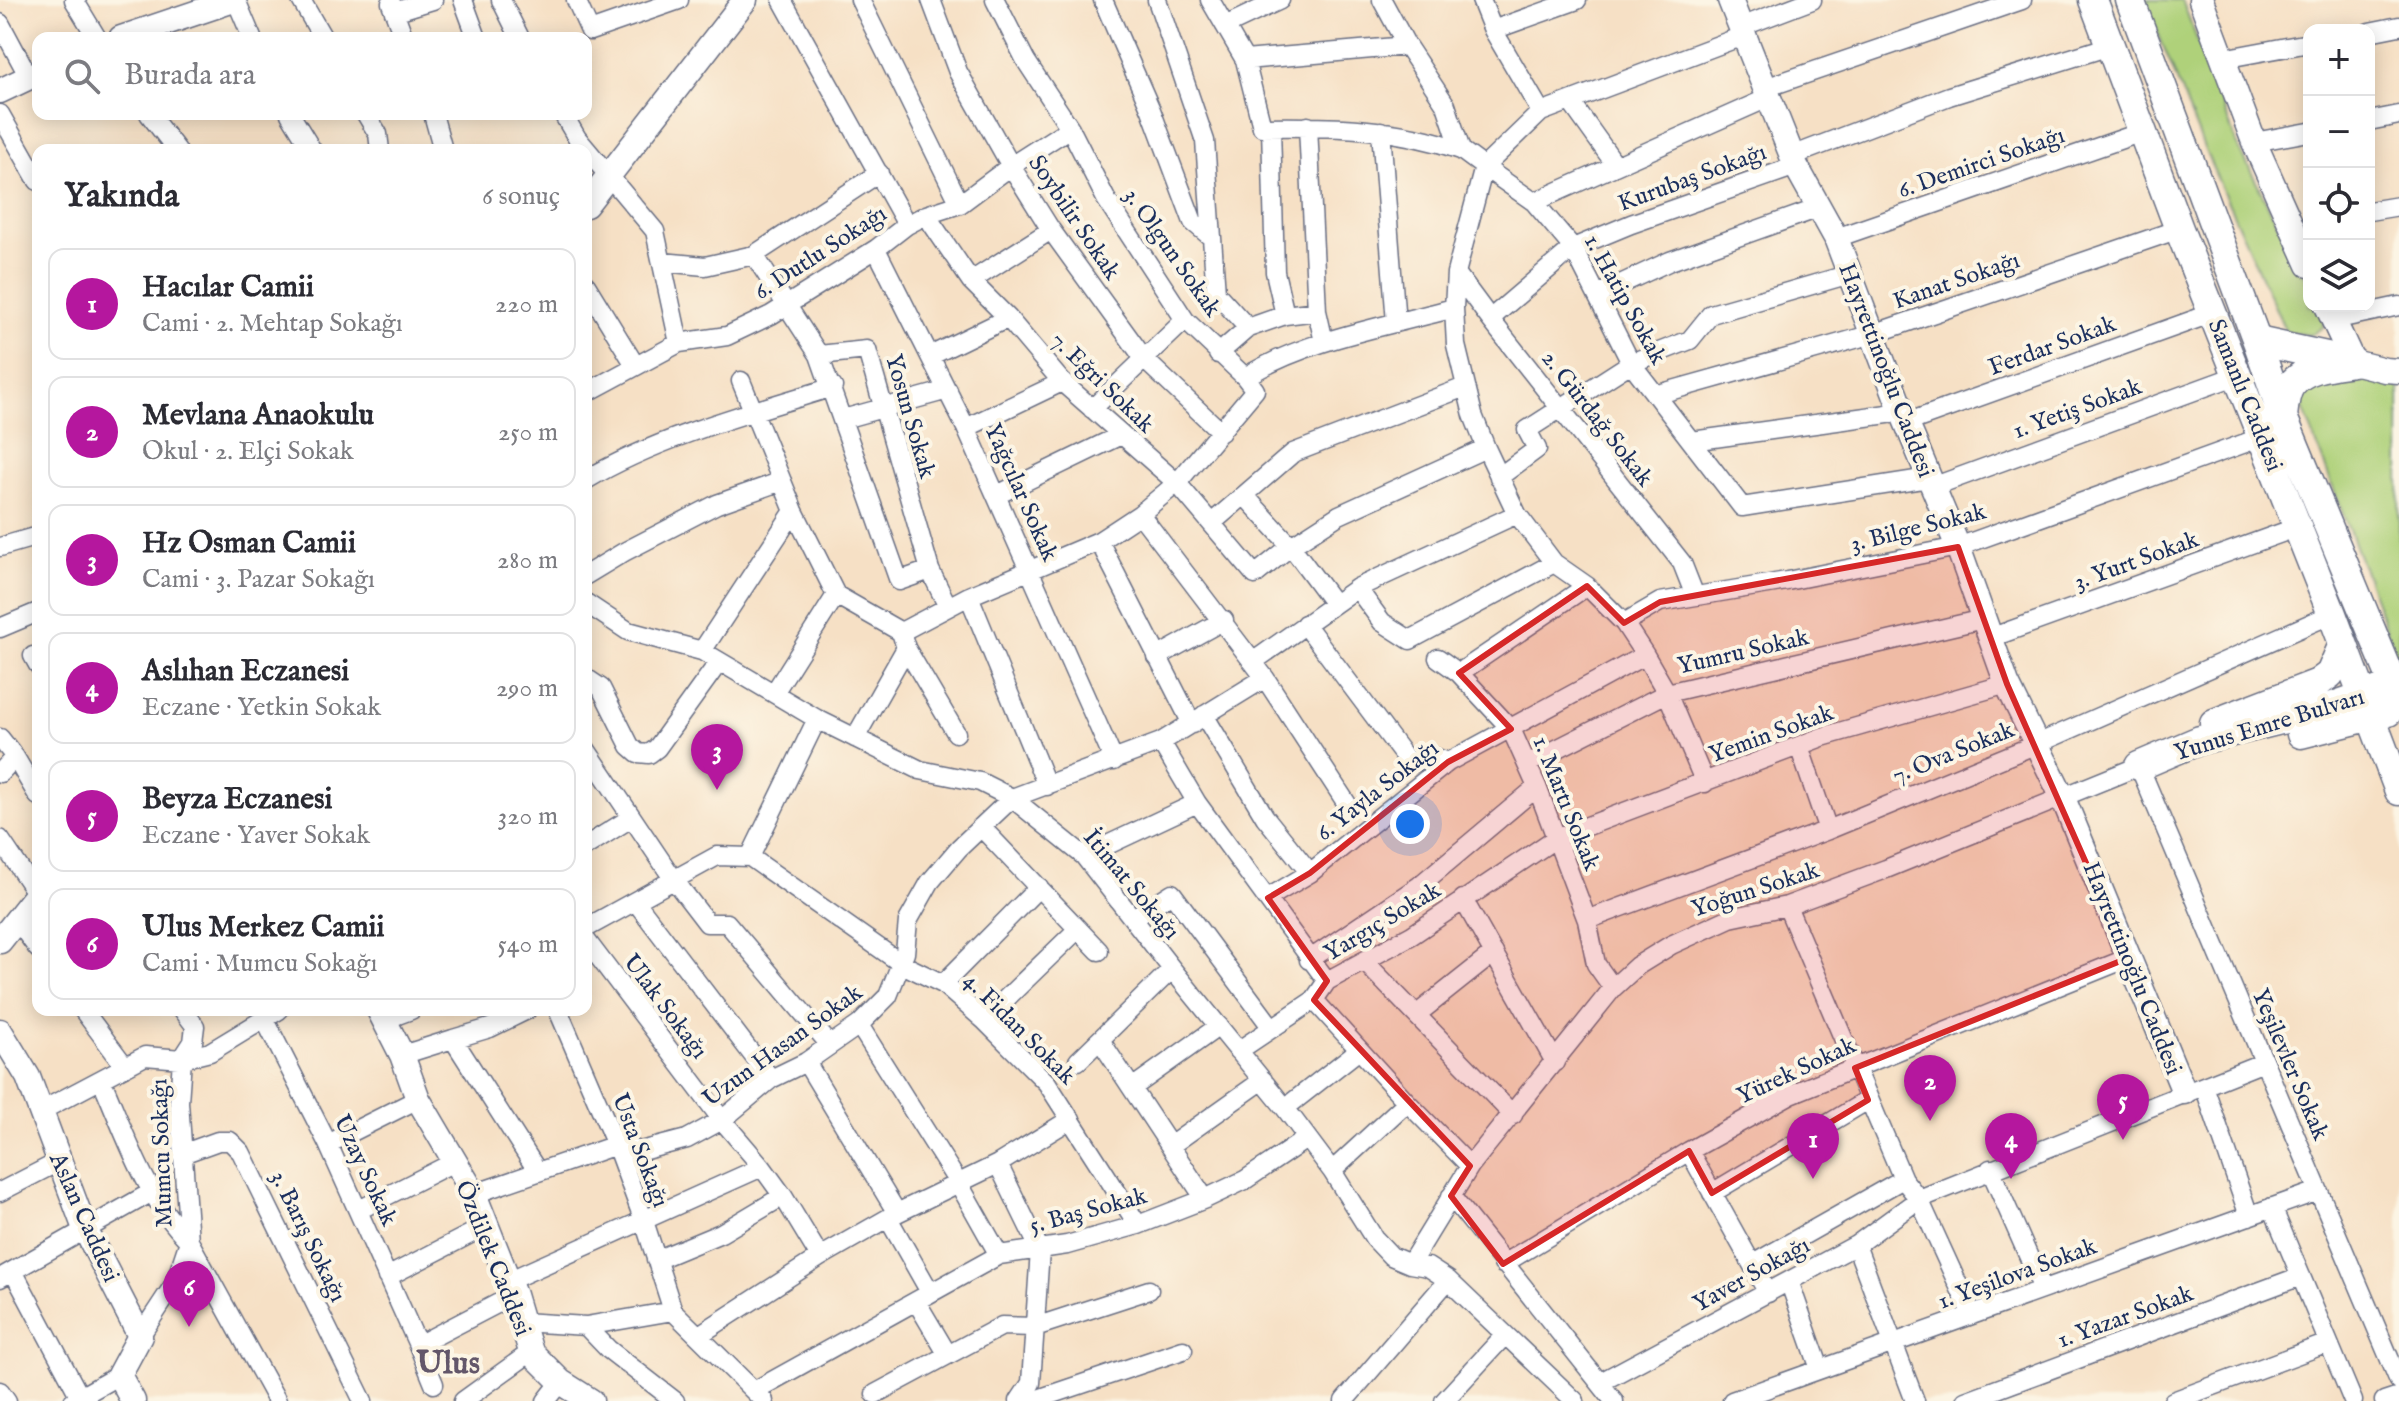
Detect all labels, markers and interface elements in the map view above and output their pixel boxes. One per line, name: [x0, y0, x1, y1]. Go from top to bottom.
map controls: [2303, 24, 2375, 312]
button: +: [2303, 24, 2375, 96]
search box: [32, 32, 592, 120]
icon: search: [60, 54, 104, 98]
text: Burada ara: [124, 57, 256, 95]
button: −: [2303, 96, 2375, 168]
street label: 6. Demirci Sokağı: [1894, 120, 2069, 206]
street label: Kurubaş Sokağı: [1614, 137, 1771, 220]
street label: Soybilir Sokak: [1021, 149, 1127, 286]
button: locate: [2303, 168, 2375, 240]
text: Yakında: [64, 175, 179, 218]
text: 6 sonuç: [482, 180, 560, 213]
street label: 3. Olgun Sokak: [1116, 182, 1228, 324]
street label: 6. Dutlu Sokağı: [748, 199, 893, 308]
street label: 1. Hatip Sokak: [1576, 229, 1673, 371]
button: layers: [2303, 240, 2375, 312]
street label: Kanat Sokağı: [1889, 245, 2024, 318]
street label: Hayrettinoğlu Caddesi: [1830, 259, 1941, 482]
text: Hacılar Camii: [142, 269, 314, 307]
text: 1: [87, 288, 97, 321]
text: 220 m: [495, 288, 558, 321]
text: Cami · 2. Mehtap Sokağı: [142, 307, 403, 340]
street label: Ferdar Sokak: [1985, 309, 2121, 384]
street label: Samanlı Caddesi: [2200, 315, 2289, 476]
street label: 7. Eğri Sokak: [1043, 326, 1161, 441]
street label: 2. Gürdağ Sokak: [1534, 345, 1660, 493]
street label: Yosun Sokak: [877, 351, 942, 482]
street label: 1. Yetiş Sokak: [2009, 372, 2146, 447]
text: Mevlana Anaokulu: [142, 397, 374, 435]
text: 2: [86, 416, 98, 449]
text: 250 m: [498, 416, 558, 449]
street label: Yağcılar Sokak: [976, 419, 1065, 567]
text: Okul · 2. Elçi Sokak: [142, 435, 354, 468]
street label: 3. Bilge Sokak: [1847, 497, 1990, 560]
street label: 3. Yurt Sokak: [2070, 524, 2203, 598]
text: Hz Osman Camii: [142, 525, 356, 563]
text: 3: [87, 544, 97, 577]
text: 280 m: [497, 544, 558, 577]
text: Cami · 3. Pazar Sokağı: [142, 563, 375, 596]
street label: Yumru Sokak: [1675, 622, 1812, 683]
text: Aslıhan Eczanesi: [142, 653, 349, 691]
text: 4: [86, 672, 98, 705]
text: 290 m: [496, 672, 558, 705]
street label: Yunus Emre Bulvarı: [2170, 682, 2368, 769]
text: Eczane · Yetkin Sokak: [142, 691, 381, 724]
street label: Yemin Sokak: [1705, 698, 1838, 771]
street label: 7. Ova Sokak: [1888, 715, 2019, 792]
pin: 3: [691, 724, 743, 790]
street label: 1. Martı Sokak: [1525, 732, 1607, 875]
street label: 6. Yayla Sokağı: [1310, 733, 1446, 849]
text: Beyza Eczanesi: [142, 781, 333, 819]
text: 5: [87, 800, 97, 833]
text: 320 m: [498, 800, 558, 833]
your location: [1390, 804, 1430, 844]
text: Eczane · Yaver Sokak: [142, 819, 370, 852]
street label: İtimat Sokağı: [1076, 823, 1186, 947]
street label: Yoğun Sokak: [1688, 855, 1823, 926]
street label: Hayrettinoğlu Caddesi: [2075, 857, 2189, 1080]
street label: Yargıç Sokak: [1319, 875, 1447, 969]
text: Ulus Merkez Camii: [142, 909, 385, 947]
text: 6: [87, 928, 97, 961]
text: 540 m: [497, 928, 558, 961]
text: Cami · Mumcu Sokağı: [142, 947, 377, 980]
street label: Ulak Sokağı: [615, 948, 714, 1065]
street label: 4. Fidan Sokak: [956, 966, 1082, 1092]
street label: Uzun Hasan Sokak: [697, 978, 869, 1115]
street label: Yeşilevler Sokak: [2244, 984, 2336, 1145]
street label: Yürek Sokak: [1732, 1030, 1861, 1112]
pin: 2: [1904, 1055, 1956, 1121]
pin: 5: [2097, 1074, 2149, 1140]
street label: Mumcu Sokağı: [144, 1078, 181, 1228]
street label: Usta Sokağı: [604, 1089, 676, 1212]
street label: Uzay Sokak: [325, 1110, 404, 1231]
pin: 1: [1787, 1113, 1839, 1179]
pin: 4: [1985, 1113, 2037, 1179]
street label: Aslan Caddesi: [41, 1147, 126, 1287]
street label: 3. Barış Sokağı: [263, 1166, 353, 1307]
street label: Özdilek Caddesi: [447, 1176, 538, 1341]
street label: 5. Baş Sokak: [1026, 1181, 1151, 1242]
street label: Yaver Sokağı: [1688, 1230, 1816, 1320]
street label: 1. Yeşilova Sokak: [1934, 1231, 2101, 1317]
pin: 6: [163, 1261, 215, 1327]
street label: 1. Yazar Sokak: [2053, 1278, 2198, 1356]
district label: Ulus: [416, 1344, 480, 1385]

